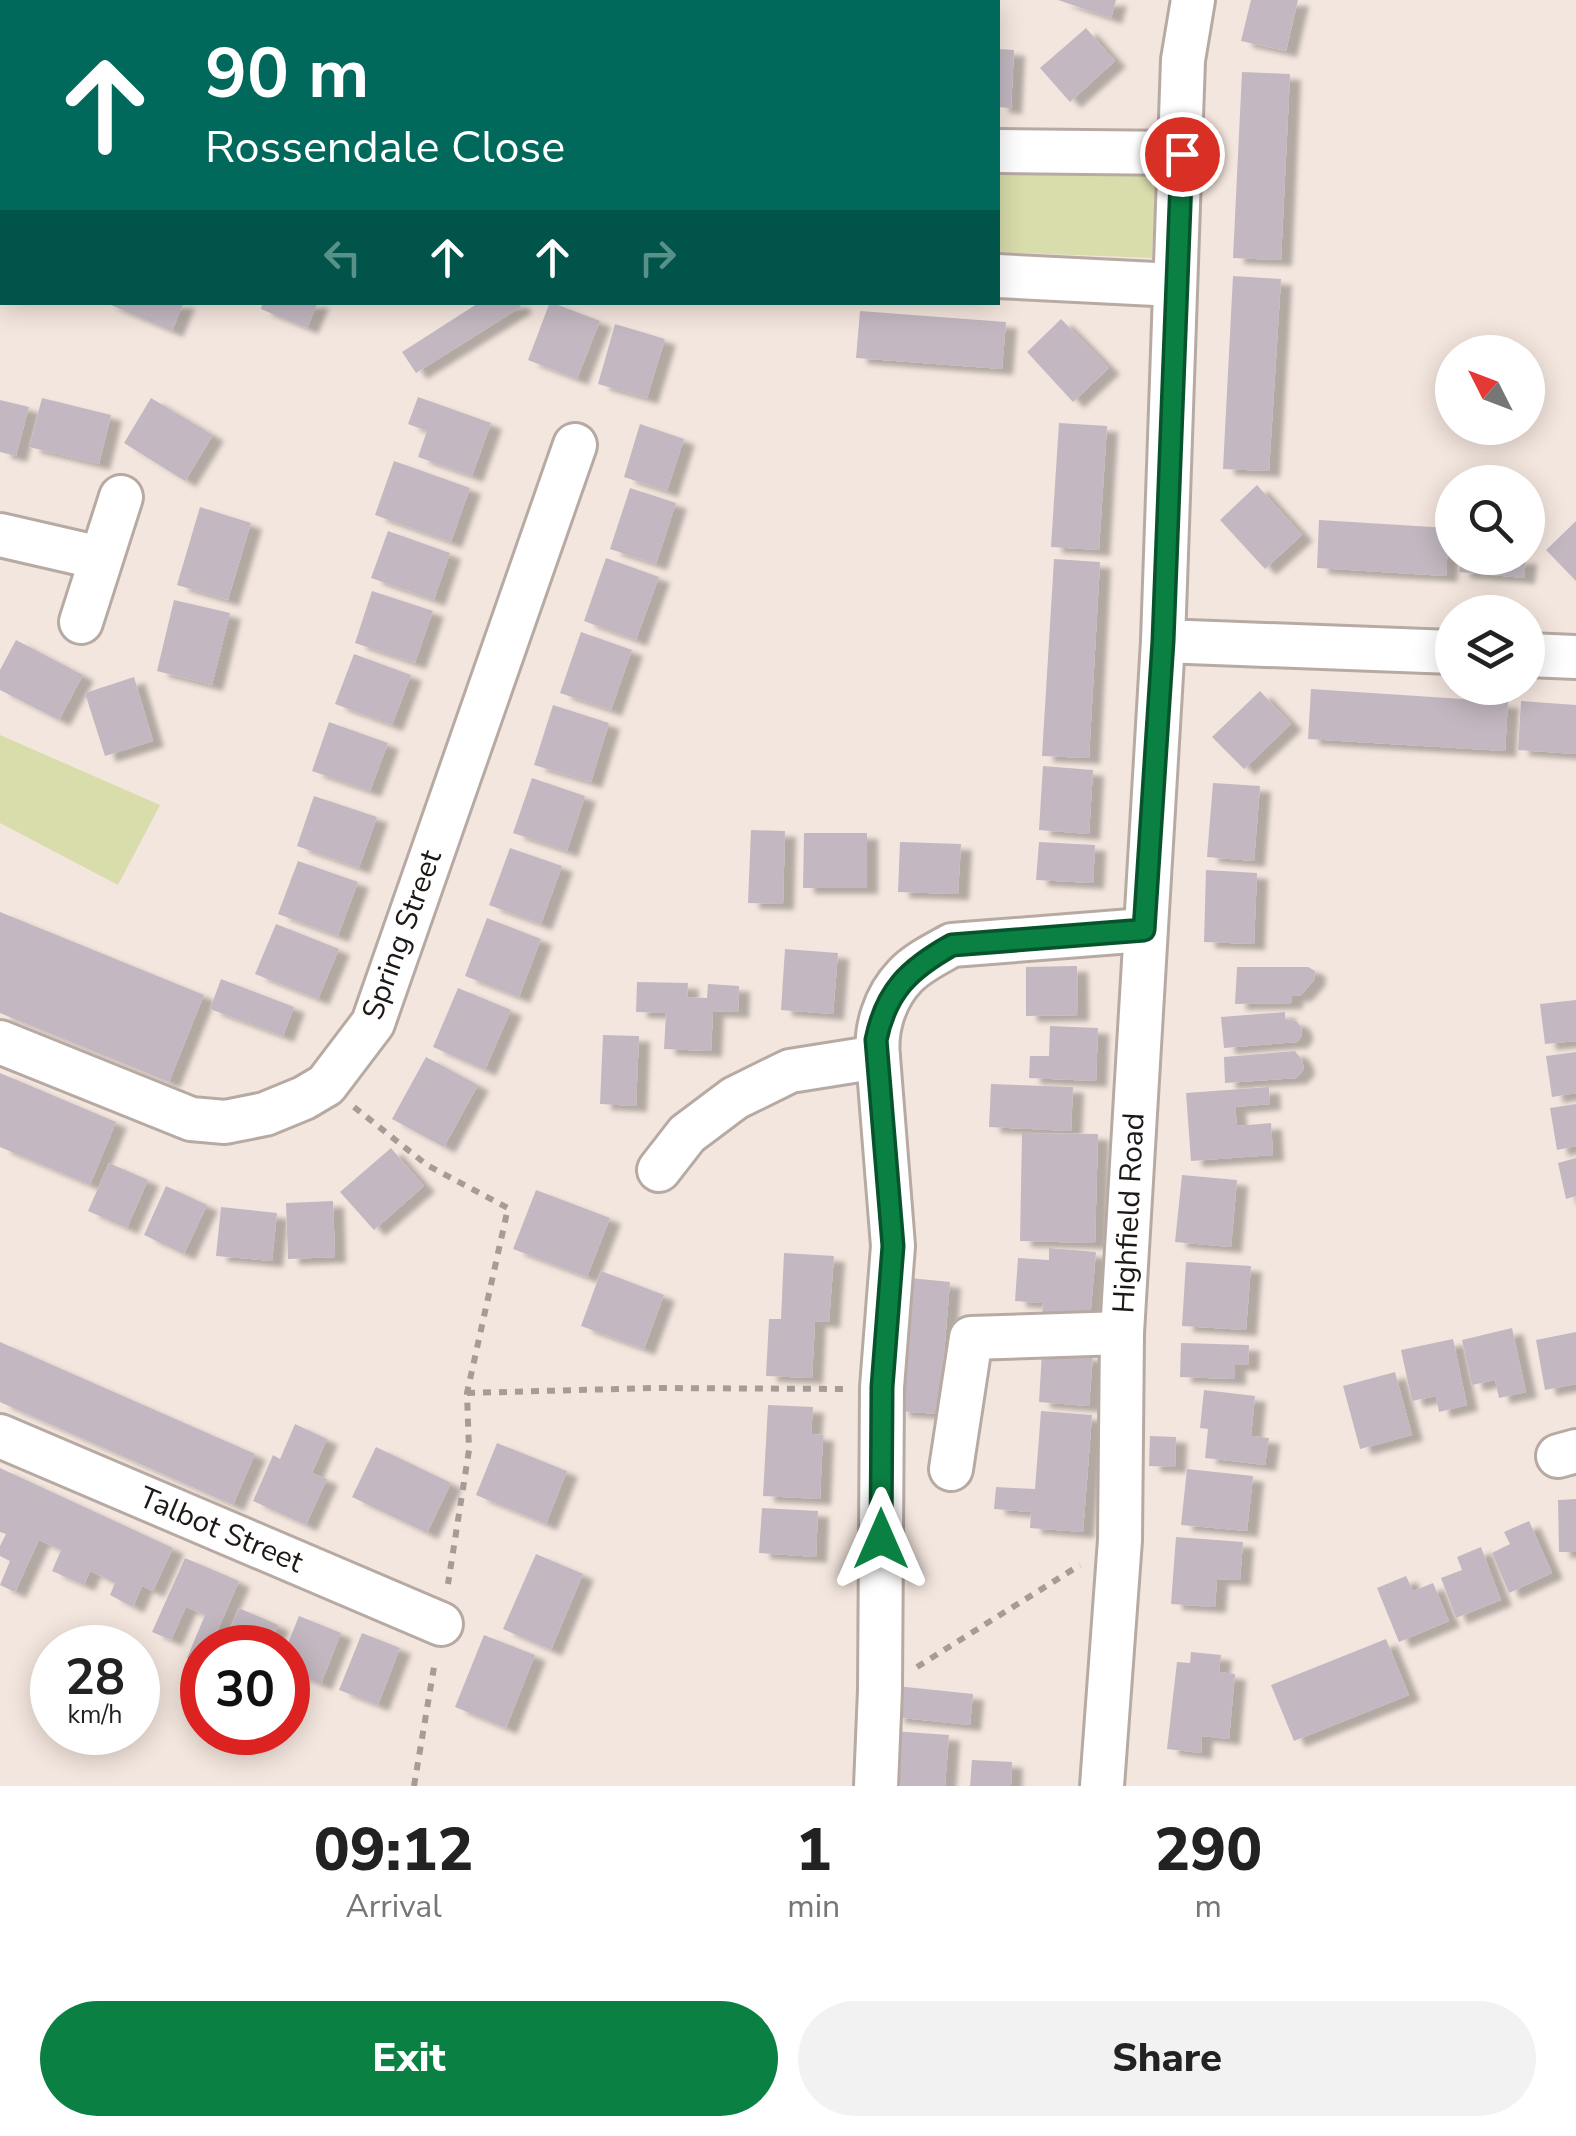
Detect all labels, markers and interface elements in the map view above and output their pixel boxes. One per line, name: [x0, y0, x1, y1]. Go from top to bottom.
text: 90 m: [205, 26, 369, 122]
icon: ahead: [40, 40, 170, 170]
pin: [1140, 112, 1225, 197]
text: Rossendale Close: [205, 117, 565, 178]
icon: arrive: [1155, 127, 1210, 182]
icon: left: [315, 230, 370, 285]
icon: ahead: [420, 230, 475, 285]
icon: ahead: [525, 230, 580, 285]
icon: right: [630, 230, 685, 285]
north arrow: [1435, 335, 1545, 445]
map controls: [1435, 335, 1545, 705]
button: search: [1435, 465, 1545, 575]
button: layers: [1435, 595, 1545, 705]
street label: Spring Street: [352, 844, 452, 1026]
street label: Highfield Road: [1103, 1112, 1155, 1314]
street label: Talbot Street: [133, 1477, 310, 1583]
position arrow: [829, 1487, 933, 1591]
speed limit sign: 30: [180, 1625, 310, 1755]
text: 28: [65, 1643, 125, 1712]
text: km/h: [67, 1698, 123, 1732]
text: 09:12: [314, 1809, 473, 1891]
text: 1: [796, 1809, 832, 1891]
text: 290: [1154, 1809, 1262, 1891]
text: Arrival: [346, 1885, 442, 1928]
text: min: [787, 1885, 840, 1928]
text: m: [1194, 1885, 1222, 1928]
button: Exit: [40, 2001, 778, 2116]
button: Share: [798, 2001, 1536, 2116]

